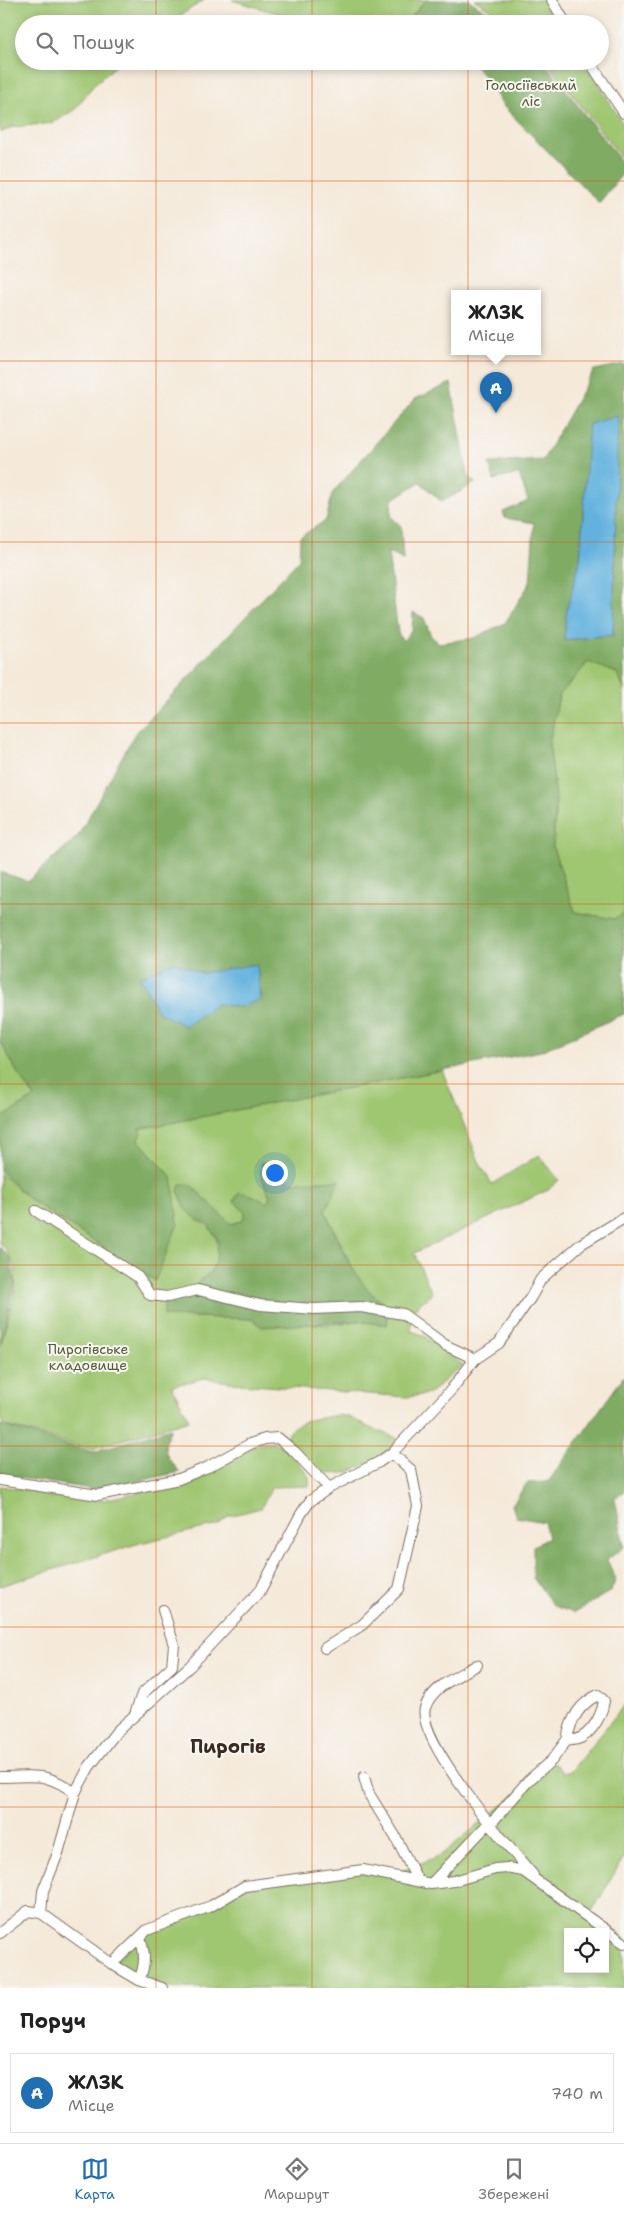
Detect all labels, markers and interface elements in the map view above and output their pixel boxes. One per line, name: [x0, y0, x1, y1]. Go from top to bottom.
search box: [15, 15, 609, 70]
icon: search: [33, 29, 61, 57]
text: Пошук: [73, 30, 135, 55]
park label: Голосіївський ліс: [485, 76, 577, 110]
popup: [451, 290, 541, 355]
text: ЖЛЗК: [468, 300, 524, 325]
text: Місце: [468, 325, 515, 346]
pin: A: [480, 372, 512, 413]
your location: [262, 1160, 288, 1186]
park label: Пирогівське кладовище: [48, 1340, 128, 1374]
district label: Пирогів: [190, 1734, 266, 1759]
map controls: [564, 1928, 609, 1973]
button: locate: [564, 1928, 609, 1973]
text: Поруч: [20, 2007, 86, 2035]
text: ЖЛЗК: [68, 2070, 124, 2095]
text: A: [31, 2083, 43, 2104]
text: 740 m: [551, 2083, 603, 2104]
text: Місце: [68, 2095, 115, 2116]
tab: Карта: [75, 2155, 115, 2203]
tab: Маршрут: [264, 2155, 329, 2203]
tab: Збережені: [478, 2155, 549, 2203]

